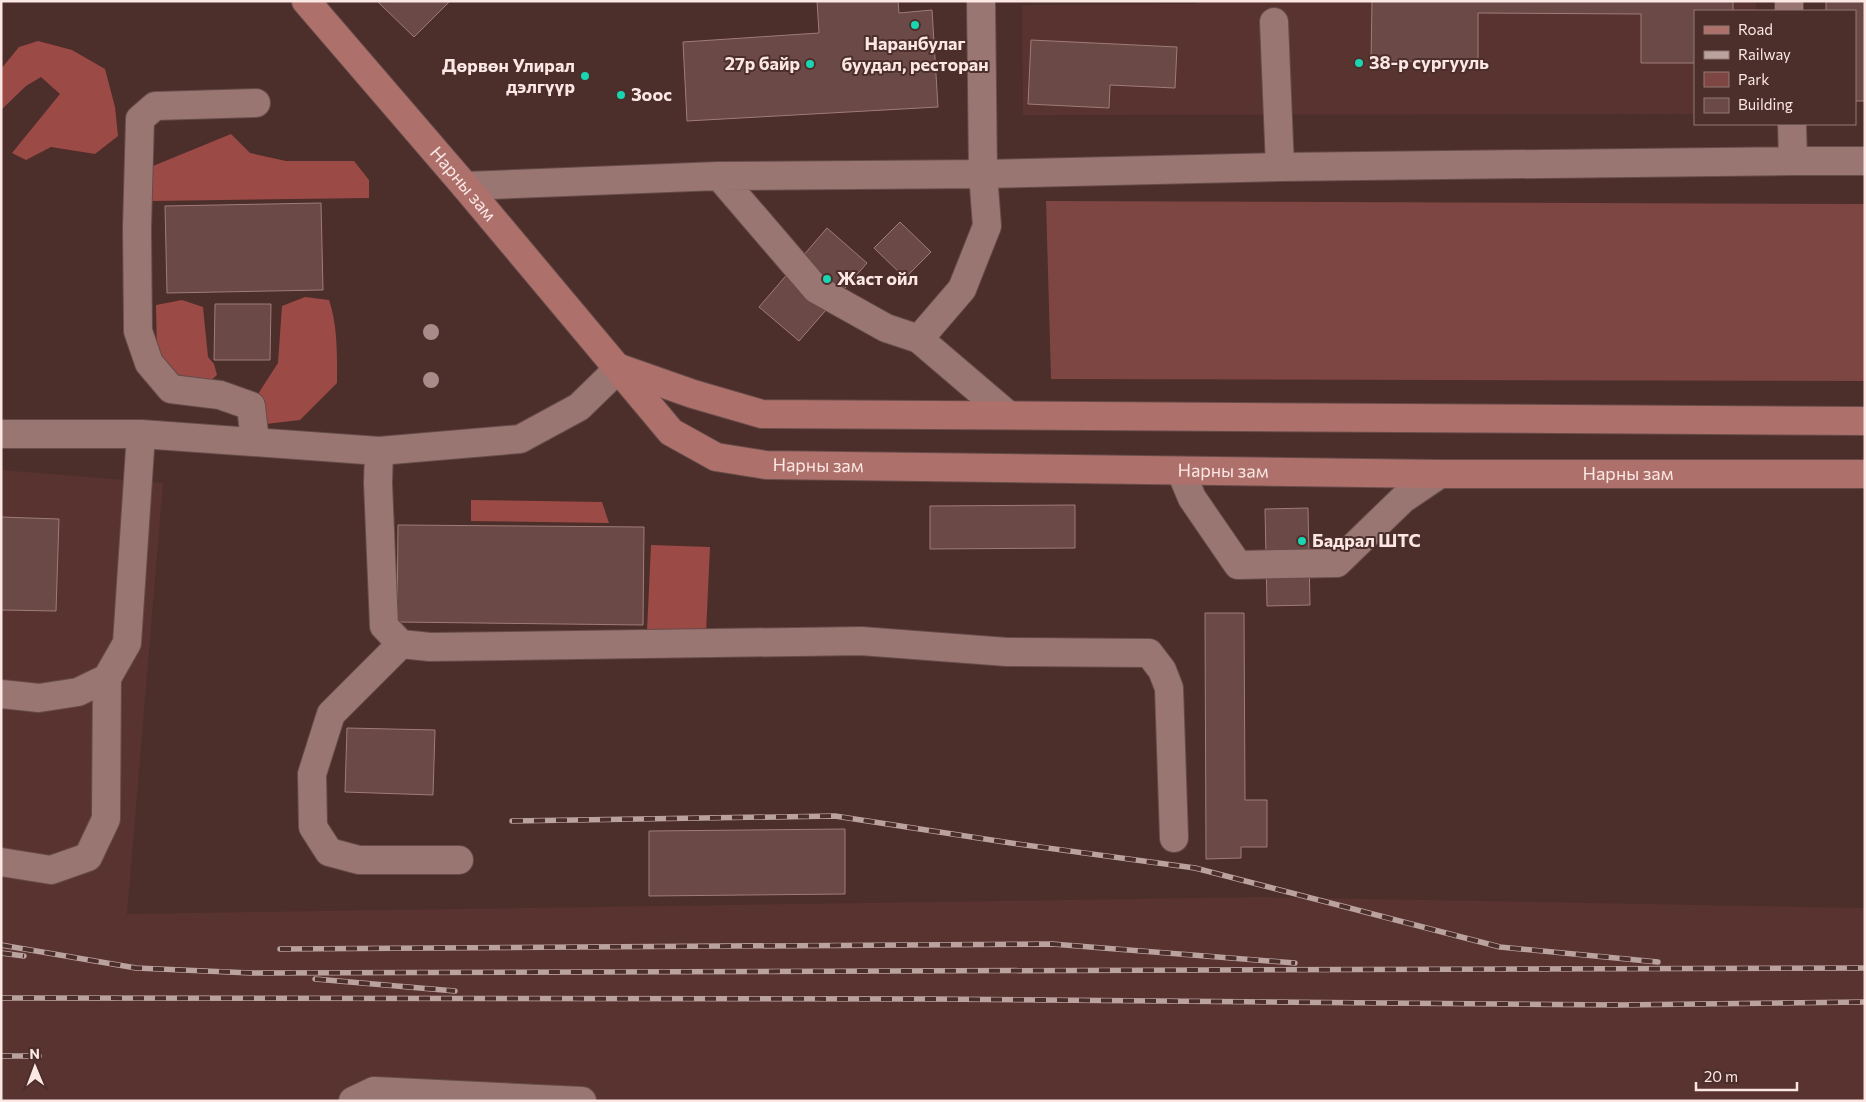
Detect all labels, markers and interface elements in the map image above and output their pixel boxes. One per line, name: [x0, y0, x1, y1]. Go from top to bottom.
legend: [1694, 10, 1856, 125]
marker: Наранбулаг буудал, ресторан: [909, 19, 921, 31]
text: Road: [1738, 20, 1773, 38]
place label: Наранбулаг буудал, ресторан: [841, 32, 989, 75]
text: Railway: [1738, 45, 1791, 63]
place label: 38-р сургууль: [1369, 51, 1489, 73]
place label: 27р байр: [725, 52, 800, 74]
place label: Дөрвөн Улирал дэлгүүр: [442, 54, 575, 97]
marker: 38-р сургууль: [1353, 57, 1365, 69]
marker: 27р байр: [804, 58, 816, 70]
marker: Дөрвөн Улирал дэлгүүр: [579, 70, 591, 82]
text: Park: [1738, 70, 1769, 88]
place label: Зоос: [631, 83, 672, 105]
marker: Зоос: [615, 89, 627, 101]
text: Building: [1738, 95, 1793, 113]
street label: Нарны зам: [426, 141, 502, 225]
place label: Жаст ойл: [837, 267, 918, 289]
marker: Жаст ойл: [821, 273, 833, 285]
street label: Нарны зам: [772, 453, 864, 476]
street label: Нарны зам: [1177, 458, 1269, 482]
street label: Нарны зам: [1583, 462, 1674, 484]
place label: Бадрал ШТС: [1312, 529, 1421, 551]
marker: Бадрал ШТС: [1296, 535, 1308, 547]
north arrow: [10, 1042, 60, 1092]
text: N: [29, 1045, 40, 1062]
scale bar: [1696, 1060, 1797, 1092]
text: 20 m: [1704, 1067, 1738, 1085]

